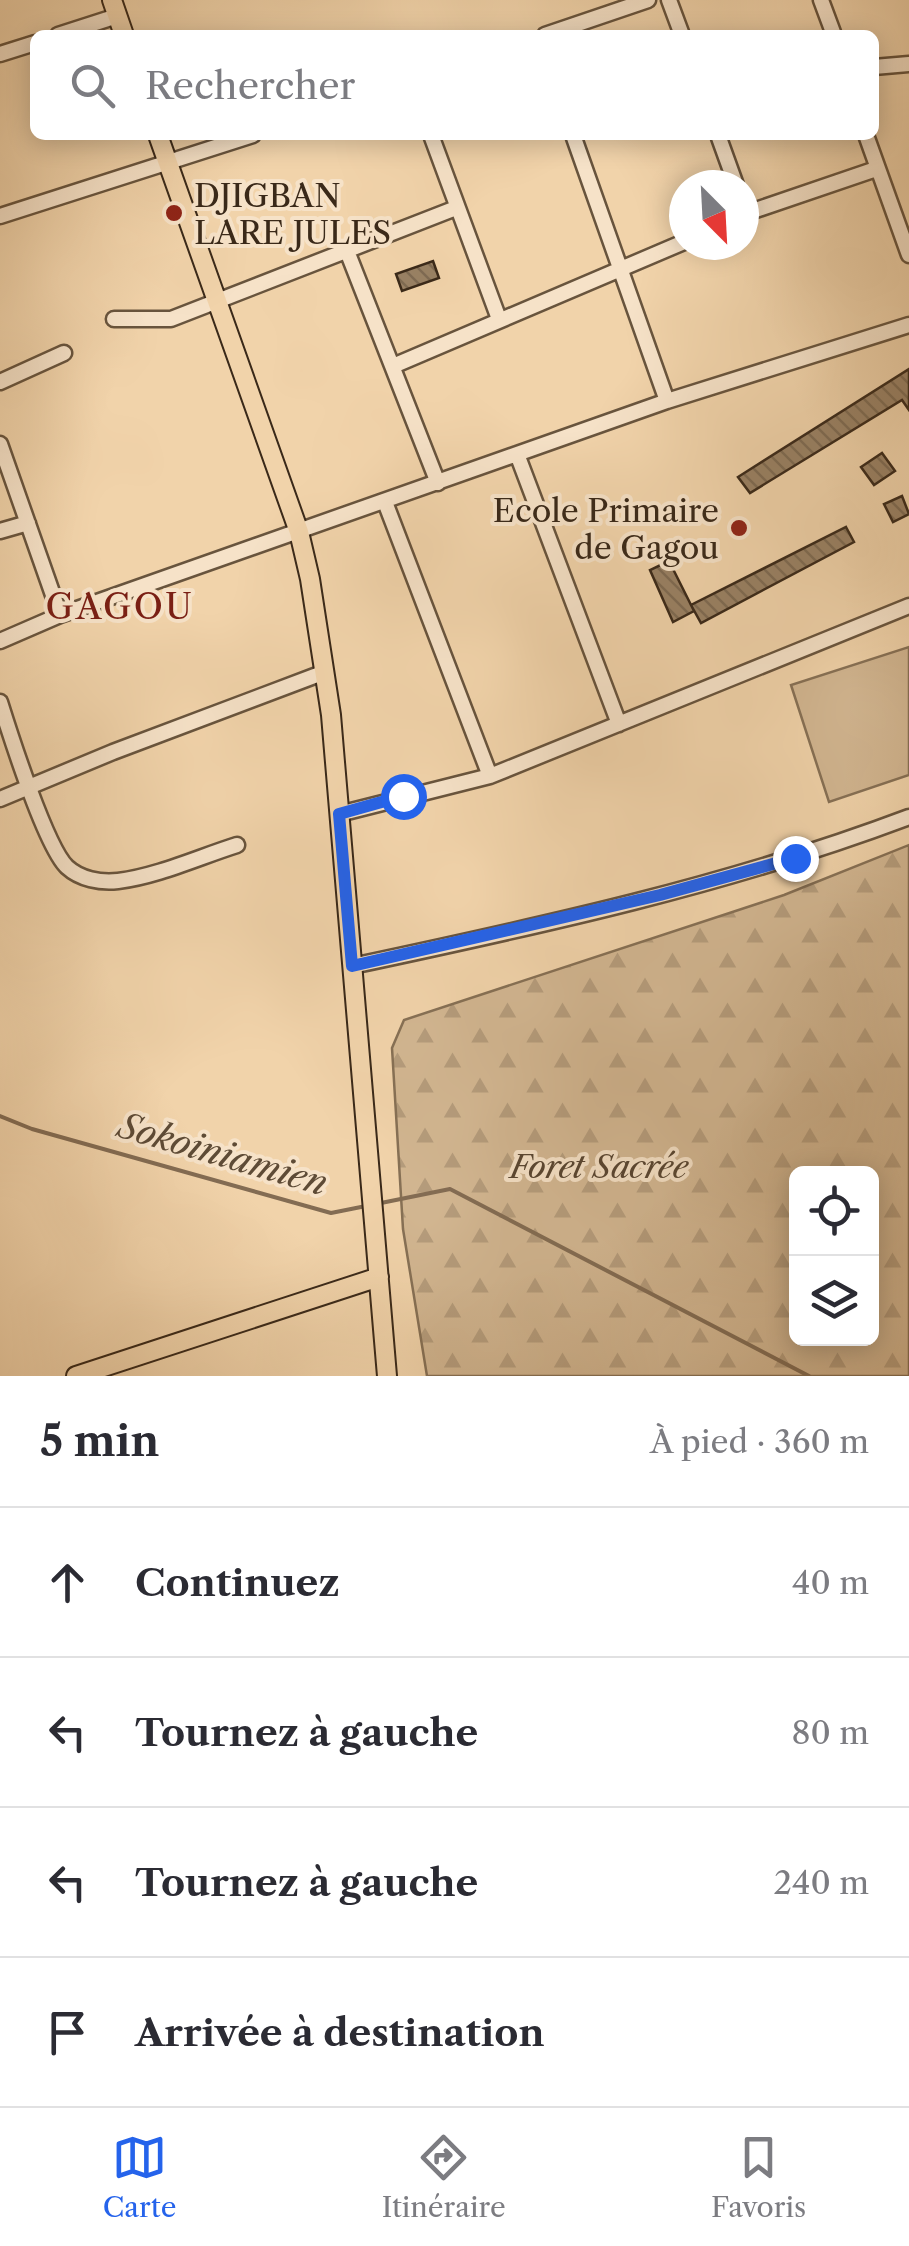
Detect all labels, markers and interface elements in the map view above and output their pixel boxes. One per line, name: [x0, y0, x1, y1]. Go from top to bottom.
search box: [30, 30, 879, 140]
icon: search: [65, 58, 120, 113]
text: Rechercher: [145, 62, 355, 109]
north arrow: [669, 170, 759, 260]
place label: DJIGBAN LARE JULES: [194, 176, 391, 252]
marker: DJIGBAN LARE JULES: [163, 202, 185, 224]
place label: Ecole Primaire de Gagou: [493, 491, 719, 567]
marker: Ecole Primaire de Gagou: [728, 517, 750, 539]
district label: GAGOU: [45, 585, 195, 628]
route start: [381, 774, 427, 820]
route end: [773, 836, 819, 882]
water label: Sokoiniamien: [112, 1103, 332, 1204]
park label: Foret Sacrée: [507, 1147, 690, 1186]
map controls: [789, 1166, 879, 1346]
button: locate: [789, 1166, 879, 1256]
button: layers: [789, 1256, 879, 1346]
text: 5 min: [40, 1415, 159, 1467]
text: À pied · 360 m: [650, 1422, 869, 1461]
icon: ahead: [40, 1555, 95, 1610]
text: Continuez: [135, 1559, 340, 1606]
text: 40 m: [792, 1563, 869, 1602]
icon: left: [40, 1705, 95, 1760]
text: Tournez à gauche: [135, 1709, 478, 1756]
text: 80 m: [791, 1713, 869, 1752]
icon: left: [40, 1855, 95, 1910]
text: Tournez à gauche: [135, 1859, 478, 1906]
text: 240 m: [773, 1863, 869, 1902]
icon: arrive: [40, 2005, 95, 2060]
text: Arrivée à destination: [135, 2009, 545, 2056]
tab: Carte: [103, 2130, 176, 2224]
tab: Itinéraire: [382, 2130, 506, 2224]
tab: Favoris: [711, 2130, 806, 2224]

